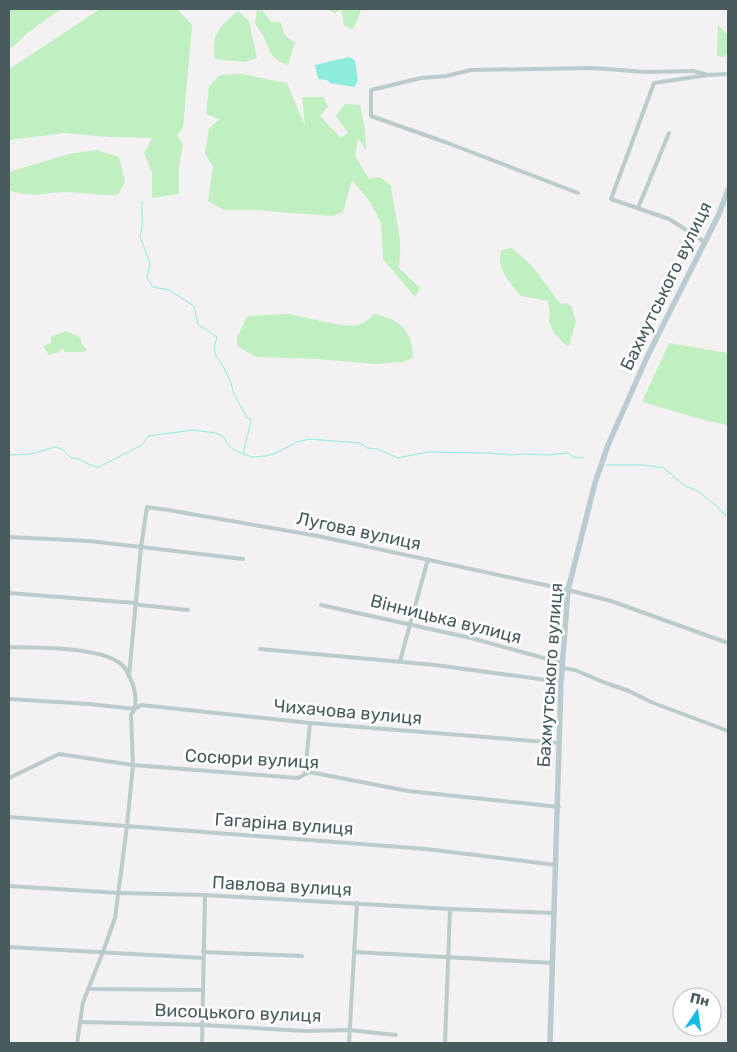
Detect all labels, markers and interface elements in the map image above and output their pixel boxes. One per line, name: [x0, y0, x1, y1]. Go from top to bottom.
street label: Бахмутського вулиця: [616, 198, 716, 374]
street label: Лугова вулиця: [295, 507, 423, 555]
street label: Бахмутського вулиця: [533, 582, 567, 768]
street label: Вінницька вулиця: [368, 590, 524, 648]
street label: Чихачова вулиця: [273, 695, 423, 729]
street label: Сосюри вулиця: [184, 744, 320, 774]
street label: Гагаріна вулиця: [214, 808, 354, 840]
street label: Павлова вулиця: [212, 871, 352, 901]
north arrow: [672, 987, 722, 1037]
text: Пн: [688, 989, 711, 1010]
street label: Висоцького вулиця: [154, 999, 322, 1027]

